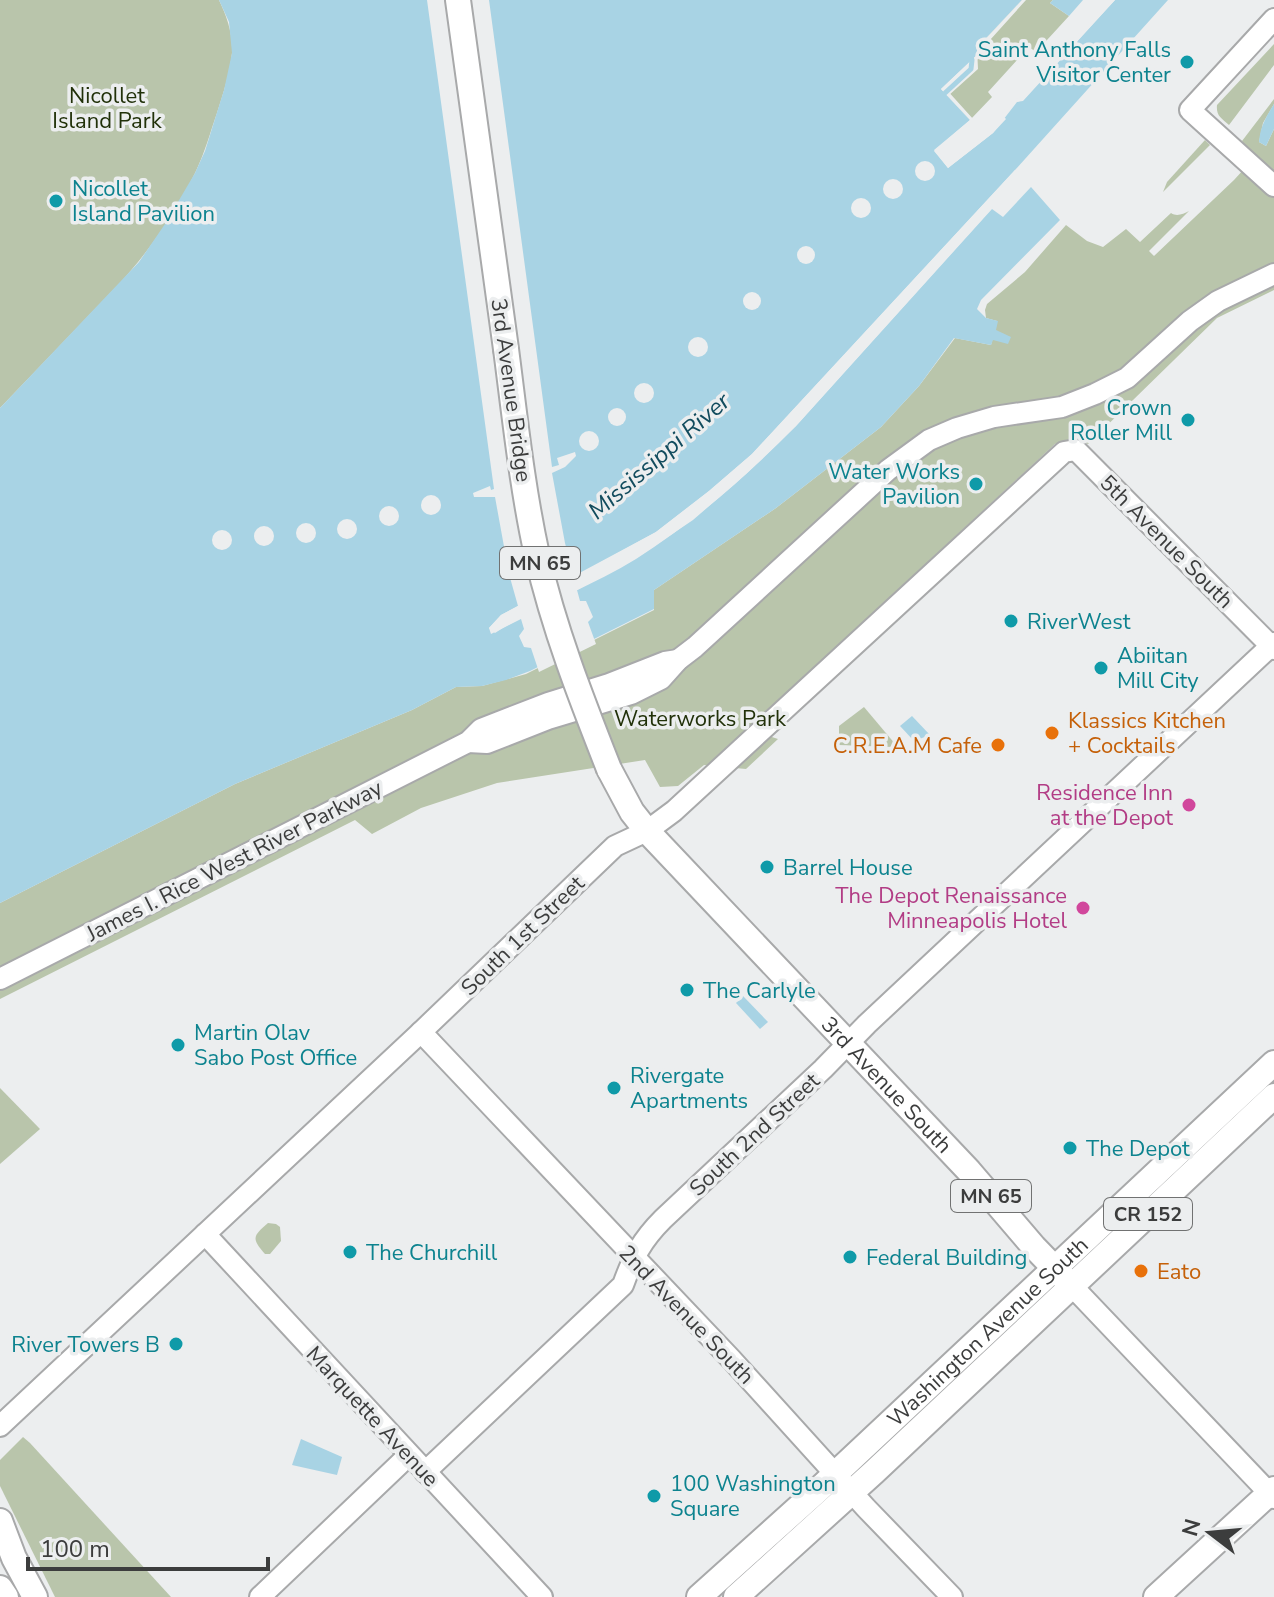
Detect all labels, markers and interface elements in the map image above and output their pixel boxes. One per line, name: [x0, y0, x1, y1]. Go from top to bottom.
place label: Saint Anthony Falls Visitor Center: [978, 35, 1171, 90]
marker: Saint Anthony Falls Visitor Center: [1178, 53, 1196, 71]
park label: Nicollet Island Park: [52, 81, 163, 136]
place label: Nicollet Island Pavilion: [72, 174, 215, 229]
marker: Nicollet Island Pavilion: [47, 192, 65, 210]
street label: 3rd Avenue Bridge: [483, 296, 539, 484]
water label: Mississippi River: [581, 385, 738, 527]
place label: Crown Roller Mill: [1070, 393, 1172, 448]
marker: Crown Roller Mill: [1179, 411, 1197, 429]
place label: Water Works Pavilion: [828, 457, 960, 512]
street label: 5th Avenue South: [1093, 468, 1240, 615]
marker: Water Works Pavilion: [967, 475, 985, 493]
road number: MN 65: [500, 547, 580, 579]
place label: RiverWest: [1027, 607, 1131, 637]
marker: RiverWest: [1002, 612, 1020, 630]
place label: Abiitan Mill City: [1117, 641, 1199, 696]
marker: Abiitan Mill City: [1092, 659, 1110, 677]
park label: Waterworks Park: [614, 704, 787, 734]
place label: Klassics Kitchen + Cocktails: [1068, 706, 1226, 761]
marker: Klassics Kitchen + Cocktails: [1043, 724, 1061, 742]
place label: C.R.E.A.M Cafe: [833, 731, 982, 761]
marker: C.R.E.A.M Cafe: [989, 736, 1007, 754]
street label: James I. Rice West River Parkway: [80, 773, 388, 949]
place label: Residence Inn at the Depot: [1036, 778, 1173, 833]
marker: Residence Inn at the Depot: [1180, 796, 1198, 814]
place label: Barrel House: [783, 853, 913, 883]
marker: Barrel House: [758, 858, 776, 876]
street label: South 1st Street: [454, 869, 591, 1002]
place label: The Depot Renaissance Minneapolis Hotel: [835, 881, 1067, 936]
marker: The Depot Renaissance Minneapolis Hotel: [1074, 899, 1092, 917]
place label: The Carlyle: [703, 976, 816, 1006]
marker: The Carlyle: [678, 981, 696, 999]
street label: 3rd Avenue South: [814, 1010, 958, 1160]
place label: Martin Olav Sabo Post Office: [194, 1018, 357, 1073]
marker: Martin Olav Sabo Post Office: [169, 1036, 187, 1054]
place label: Rivergate Apartments: [630, 1061, 748, 1116]
street label: South 2nd Street: [683, 1066, 827, 1203]
marker: Rivergate Apartments: [605, 1079, 623, 1097]
place label: The Depot: [1086, 1134, 1190, 1164]
marker: The Depot: [1061, 1139, 1079, 1157]
road number: MN 65: [951, 1180, 1031, 1212]
road number: CR 152: [1104, 1198, 1192, 1230]
street label: Washington Avenue South: [881, 1231, 1095, 1434]
place label: The Churchill: [366, 1238, 498, 1268]
street label: 2nd Avenue South: [612, 1238, 761, 1391]
marker: The Churchill: [341, 1243, 359, 1261]
place label: Federal Building: [866, 1243, 1028, 1273]
marker: Federal Building: [841, 1248, 859, 1266]
place label: Eato: [1157, 1257, 1201, 1287]
marker: Eato: [1132, 1262, 1150, 1280]
place label: River Towers B: [11, 1330, 160, 1360]
marker: River Towers B: [167, 1335, 185, 1353]
street label: Marquette Avenue: [299, 1340, 445, 1494]
place label: 100 Washington Square: [670, 1469, 836, 1524]
marker: 100 Washington Square: [645, 1487, 663, 1505]
north arrow: [1170, 1493, 1250, 1573]
text: N: [1175, 1516, 1208, 1540]
scale bar: [28, 1521, 268, 1571]
text: 100 m: [40, 1533, 110, 1565]

